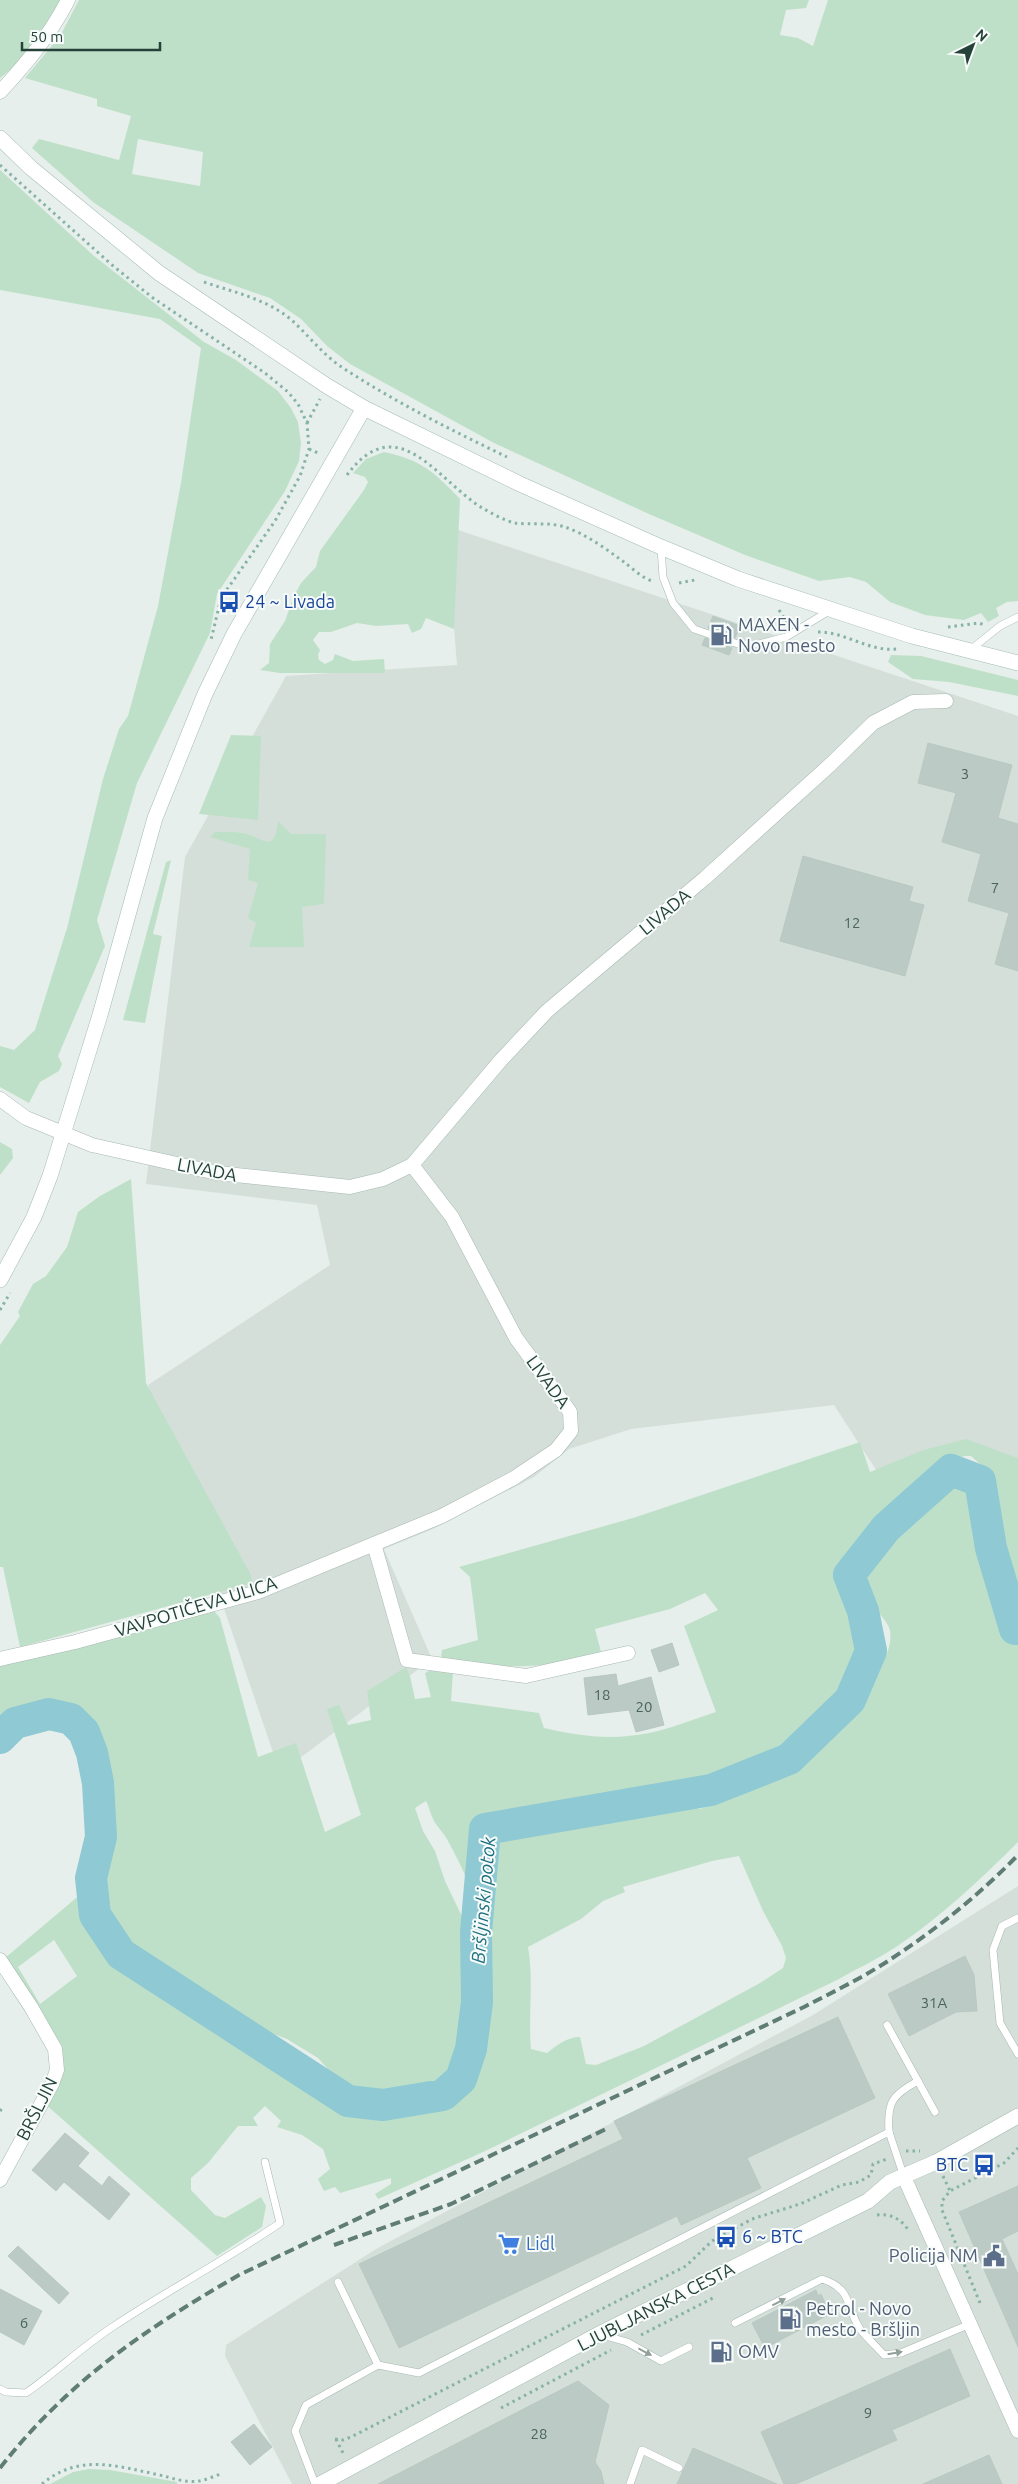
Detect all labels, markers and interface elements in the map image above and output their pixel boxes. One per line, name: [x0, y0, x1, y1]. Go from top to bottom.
scale bar: [22, 20, 160, 52]
north arrow: [948, 20, 998, 70]
text: N: [972, 26, 991, 45]
text: 50 m: [30, 28, 63, 45]
bus stop icon: 24 ~ Livada: [216, 589, 242, 615]
place label: 24 ~ Livada: [245, 591, 335, 611]
place label: MAXEN - Novo mesto: [738, 614, 836, 655]
fuel station icon: MAXEN - Novo mesto: [708, 622, 734, 648]
house number: 3: [961, 765, 969, 782]
house number: 7: [991, 879, 999, 896]
street label: LIVADA: [635, 884, 694, 938]
house number: 12: [844, 914, 860, 931]
street label: LIVADA: [176, 1153, 239, 1185]
street label: LIVADA: [523, 1351, 575, 1412]
street label: VAVPOTIČEVA ULICA: [112, 1571, 279, 1640]
house number: 18: [594, 1686, 610, 1703]
house number: 20: [636, 1698, 652, 1715]
water label: Bršljinski potok: [466, 1835, 500, 1964]
house number: 31A: [921, 1994, 948, 2011]
street label: BRŠLJIN: [11, 2073, 60, 2143]
bus stop icon: BTC: [971, 2152, 997, 2178]
place label: BTC: [936, 2154, 968, 2174]
bus stop icon: 6 ~ BTC: [713, 2224, 739, 2250]
place label: 6 ~ BTC: [742, 2226, 803, 2246]
supermarket icon: Lidl: [496, 2231, 522, 2257]
place label: Lidl: [526, 2233, 555, 2253]
public building icon: Policija NM: [981, 2243, 1007, 2269]
place label: Policija NM: [889, 2245, 978, 2265]
street label: LJUBLJANSKA CESTA: [574, 2258, 738, 2354]
one-way arrow: [772, 2298, 786, 2306]
place label: Petrol - Novo mesto - Bršljin: [806, 2298, 920, 2339]
fuel station icon: Petrol - Novo mesto - Bršljin: [777, 2306, 803, 2332]
house number: 6: [20, 2314, 28, 2331]
fuel station icon: OMV: [708, 2339, 734, 2365]
place label: OMV: [738, 2341, 780, 2361]
one-way arrow: [637, 2348, 652, 2356]
one-way arrow: [888, 2349, 903, 2357]
house number: 9: [864, 2404, 872, 2421]
house number: 28: [531, 2425, 547, 2442]

